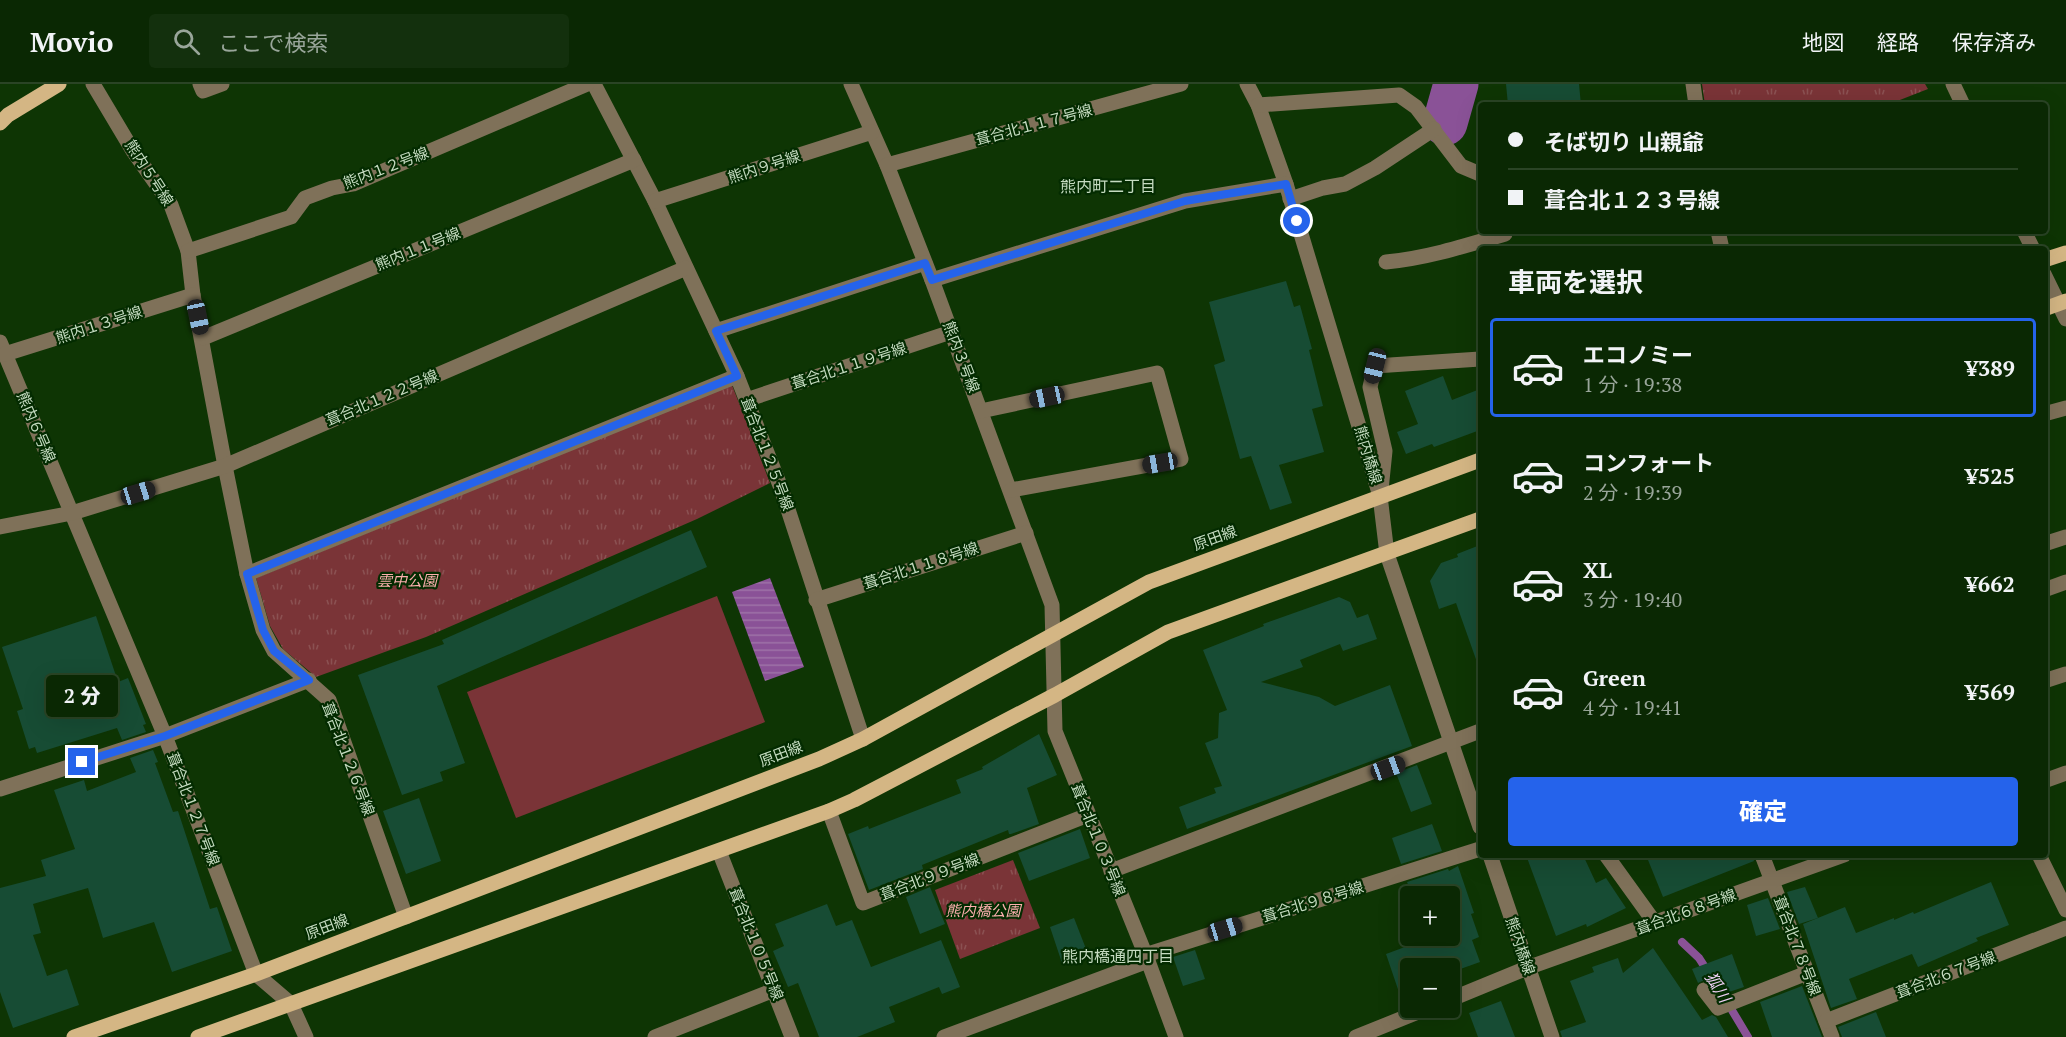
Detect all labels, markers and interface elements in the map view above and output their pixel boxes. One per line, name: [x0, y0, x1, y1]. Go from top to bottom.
search box: [149, 14, 569, 68]
text: Movio: [30, 23, 113, 60]
icon: search: [170, 25, 203, 58]
text: ここで検索: [218, 28, 328, 57]
text: 地図: [1802, 28, 1844, 56]
text: 経路: [1877, 28, 1919, 56]
text: 保存済み: [1952, 28, 2036, 56]
street label: 葺合北１１７号線: [973, 99, 1094, 149]
text: そば切り 山親爺: [1544, 127, 1704, 156]
street label: 熊内５号線: [121, 136, 179, 209]
street label: 熊内１２号線: [340, 142, 431, 193]
street label: 熊内９号線: [725, 145, 802, 187]
district label: 熊内町二丁目: [1060, 175, 1156, 197]
text: 葺合北１２３号線: [1544, 185, 1720, 214]
route start: [1283, 207, 1310, 234]
street label: 熊内１１号線: [372, 222, 463, 274]
text: 車両を選択: [1508, 264, 1643, 300]
car: [185, 298, 211, 336]
street label: 熊内１３号線: [53, 301, 145, 347]
street label: 熊内３号線: [939, 318, 985, 395]
street label: 葺合北１１９号線: [789, 337, 909, 393]
text: エコノミー: [1583, 340, 1693, 369]
icon: car: [1511, 341, 1565, 395]
car: [1362, 346, 1388, 386]
text: ¥389: [1965, 353, 2015, 382]
street label: 葺合北１２２号線: [322, 364, 441, 430]
text: 1 分 · 19:38: [1583, 371, 1682, 398]
car: [1028, 384, 1066, 410]
street label: 熊内６号線: [13, 388, 61, 465]
street label: 葺合北１２５号線: [737, 394, 799, 513]
street label: 熊内橋線: [1351, 423, 1387, 486]
text: コンフォート: [1583, 448, 1714, 477]
icon: car: [1511, 449, 1565, 503]
car: [1141, 451, 1179, 475]
text: ¥525: [1965, 461, 2015, 490]
car: [118, 479, 158, 507]
text: 2 分 · 19:39: [1583, 479, 1682, 506]
street label: 原田線: [1190, 520, 1239, 554]
street label: 葺合北１１８号線: [861, 537, 981, 593]
text: XL: [1583, 555, 1612, 584]
icon: car: [1511, 557, 1565, 611]
text: ¥662: [1965, 569, 2015, 598]
park label: 雲中公園: [377, 570, 439, 590]
text: 3 分 · 19:40: [1583, 586, 1682, 613]
text: Green: [1583, 663, 1646, 692]
icon: car: [1511, 665, 1565, 719]
callout: 2 分: [46, 675, 118, 717]
text: ¥569: [1965, 677, 2015, 706]
text: 2 分: [64, 682, 100, 709]
text: 4 分 · 19:41: [1583, 694, 1682, 721]
street label: 葺合北１２６号線: [318, 699, 380, 818]
street label: 原田線: [756, 736, 805, 770]
route end: [68, 748, 95, 775]
street label: 葺合北１２７号線: [163, 749, 225, 868]
car: [1368, 753, 1408, 783]
button: 確定: [1508, 777, 2018, 846]
street label: 葺合北１０３号線: [1067, 780, 1131, 899]
street label: 葺合北９９号線: [877, 848, 982, 904]
street label: 葺合北９８号線: [1260, 876, 1366, 926]
street label: 葺合北１０５号線: [725, 884, 789, 1003]
street label: 葺合北６８号線: [1633, 884, 1738, 938]
map controls: [1400, 886, 1460, 1018]
button: +: [1400, 886, 1460, 946]
street label: 葺合北７８号線: [1770, 893, 1826, 998]
park label: 熊内橋公園: [945, 900, 1022, 920]
street label: 原田線: [302, 909, 351, 943]
street label: 熊内橋線: [1502, 914, 1540, 977]
car: [1205, 915, 1245, 943]
district label: 熊内橋通四丁目: [1062, 945, 1174, 967]
street label: 葺合北６７号線: [1893, 946, 1998, 1002]
button: −: [1400, 958, 1460, 1018]
water label: 狐川: [1700, 968, 1737, 1008]

